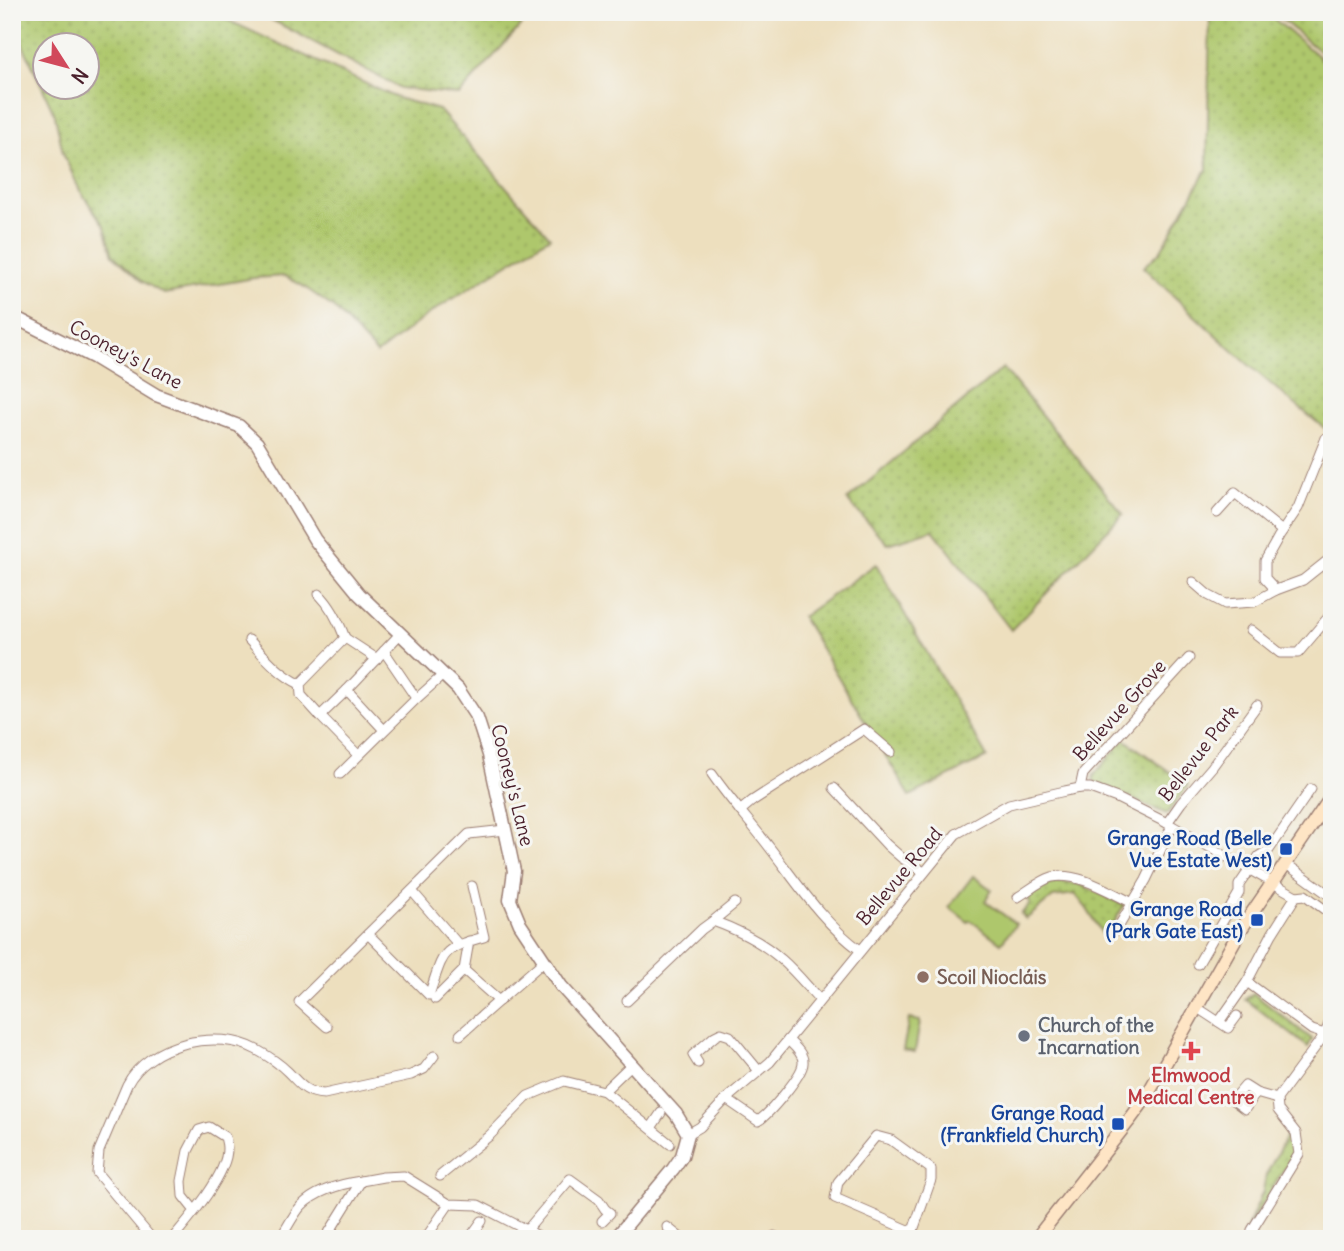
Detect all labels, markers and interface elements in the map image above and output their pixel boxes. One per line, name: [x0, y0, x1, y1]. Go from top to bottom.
north arrow: [32, 32, 102, 102]
text: N: [66, 64, 93, 88]
street label: Cooney's Lane: [65, 314, 187, 394]
street label: Bellevue Grove: [1067, 654, 1171, 766]
street label: Bellevue Park: [1153, 700, 1243, 806]
street label: Cooney's Lane: [486, 722, 540, 848]
street label: Bellevue Road: [851, 822, 947, 930]
place label: Grange Road (Belle Vue Estate West): [1107, 826, 1272, 872]
marker: Grange Road (Belle Vue Estate West): [1278, 841, 1294, 857]
place label: Grange Road (Park Gate East): [1106, 897, 1243, 943]
marker: Grange Road (Park Gate East): [1249, 912, 1265, 928]
place label: Scoil Niocláis: [937, 965, 1047, 989]
marker: Scoil Niocláis: [915, 969, 931, 985]
place label: Church of the Incarnation: [1038, 1013, 1154, 1059]
marker: Church of the Incarnation: [1016, 1028, 1032, 1044]
marker: Elmwood Medical Centre: [1181, 1041, 1201, 1061]
place label: Elmwood Medical Centre: [1128, 1063, 1255, 1109]
place label: Grange Road (Frankfield Church): [941, 1101, 1104, 1147]
marker: Grange Road (Frankfield Church): [1110, 1116, 1126, 1132]

